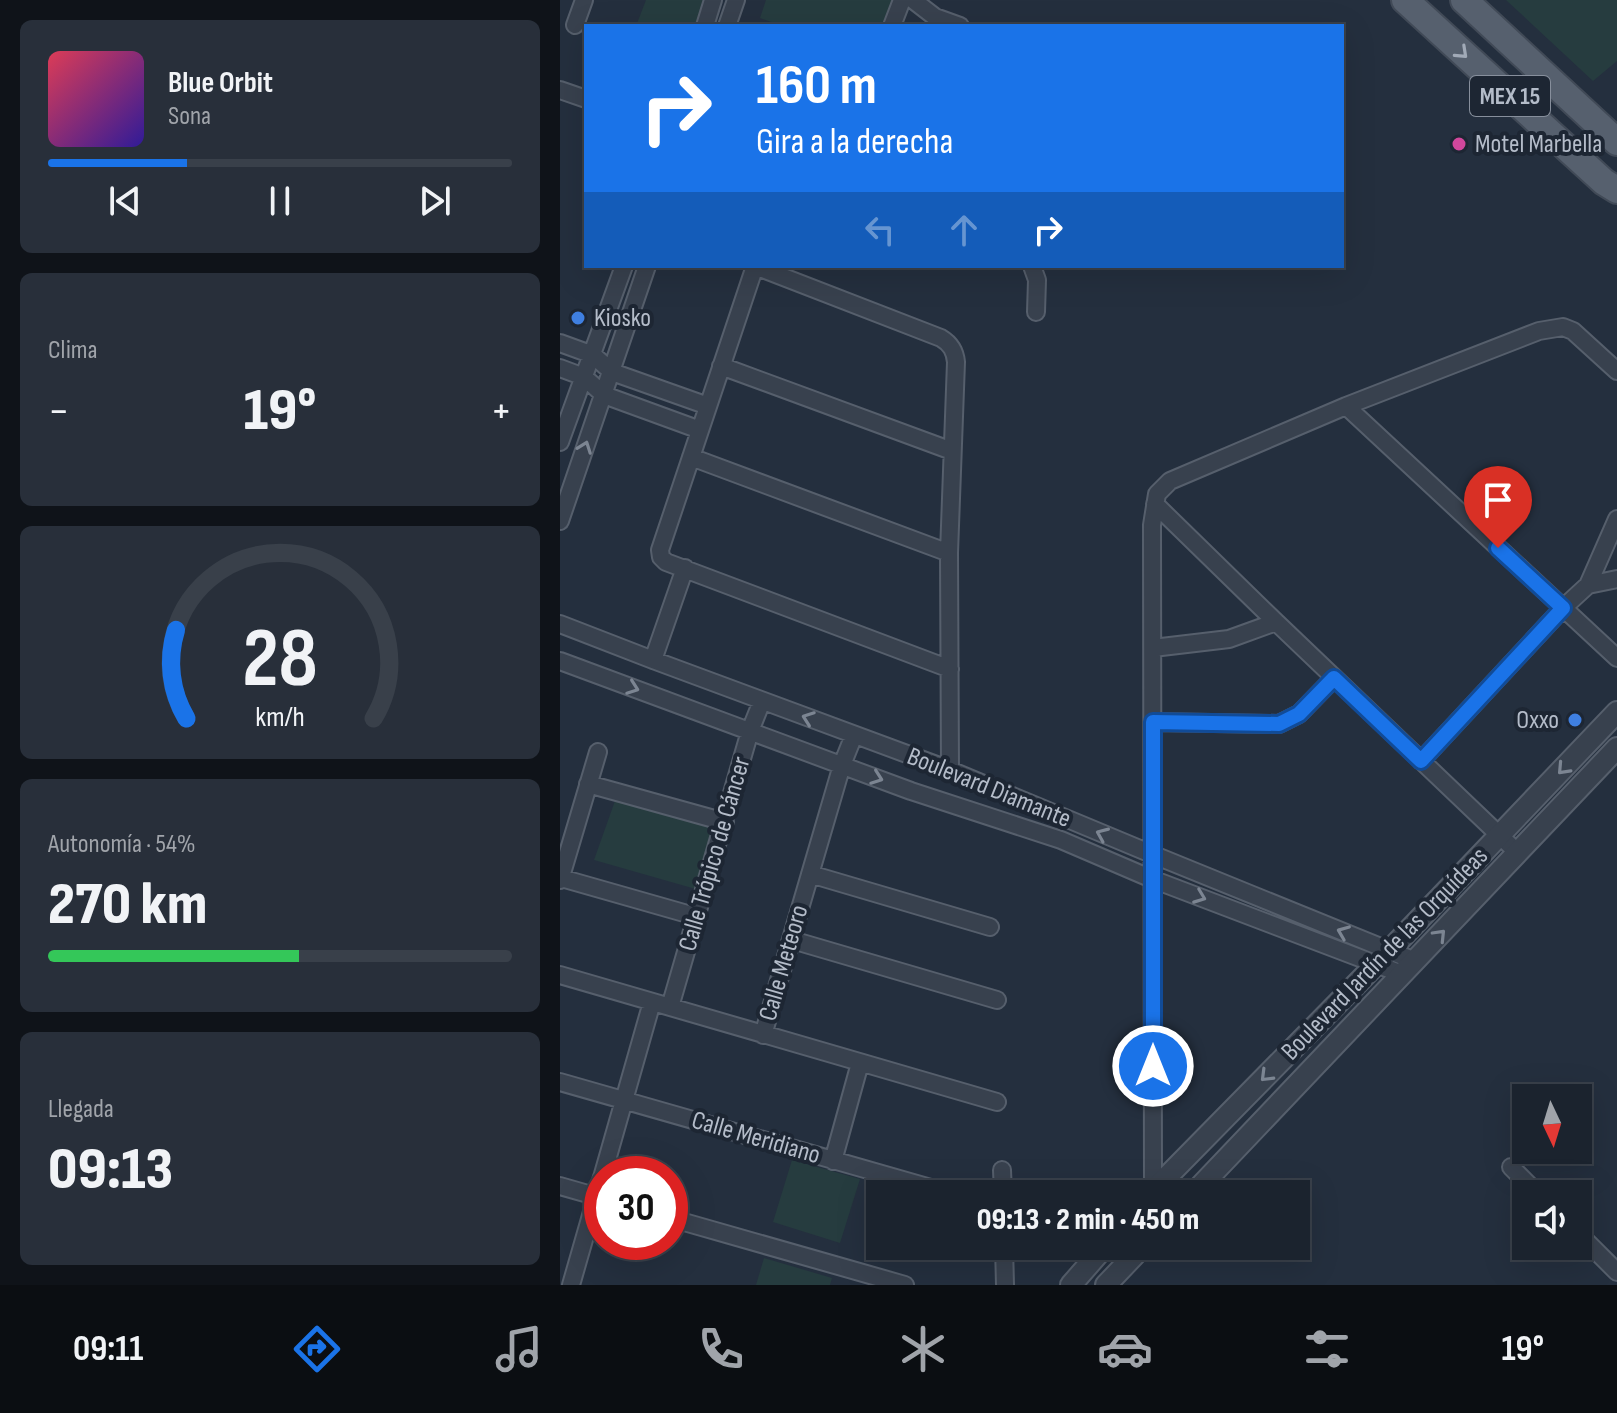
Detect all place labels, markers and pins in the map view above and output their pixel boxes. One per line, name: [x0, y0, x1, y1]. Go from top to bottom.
place label: Motel Marbella: [1475, 129, 1602, 160]
marker: Motel Marbella: [1450, 135, 1468, 153]
place label: Kiosko: [594, 303, 651, 334]
marker: Kiosko: [569, 309, 587, 327]
pin: [1464, 466, 1532, 548]
place label: Oxxo: [1516, 705, 1559, 736]
marker: Oxxo: [1566, 711, 1584, 729]

